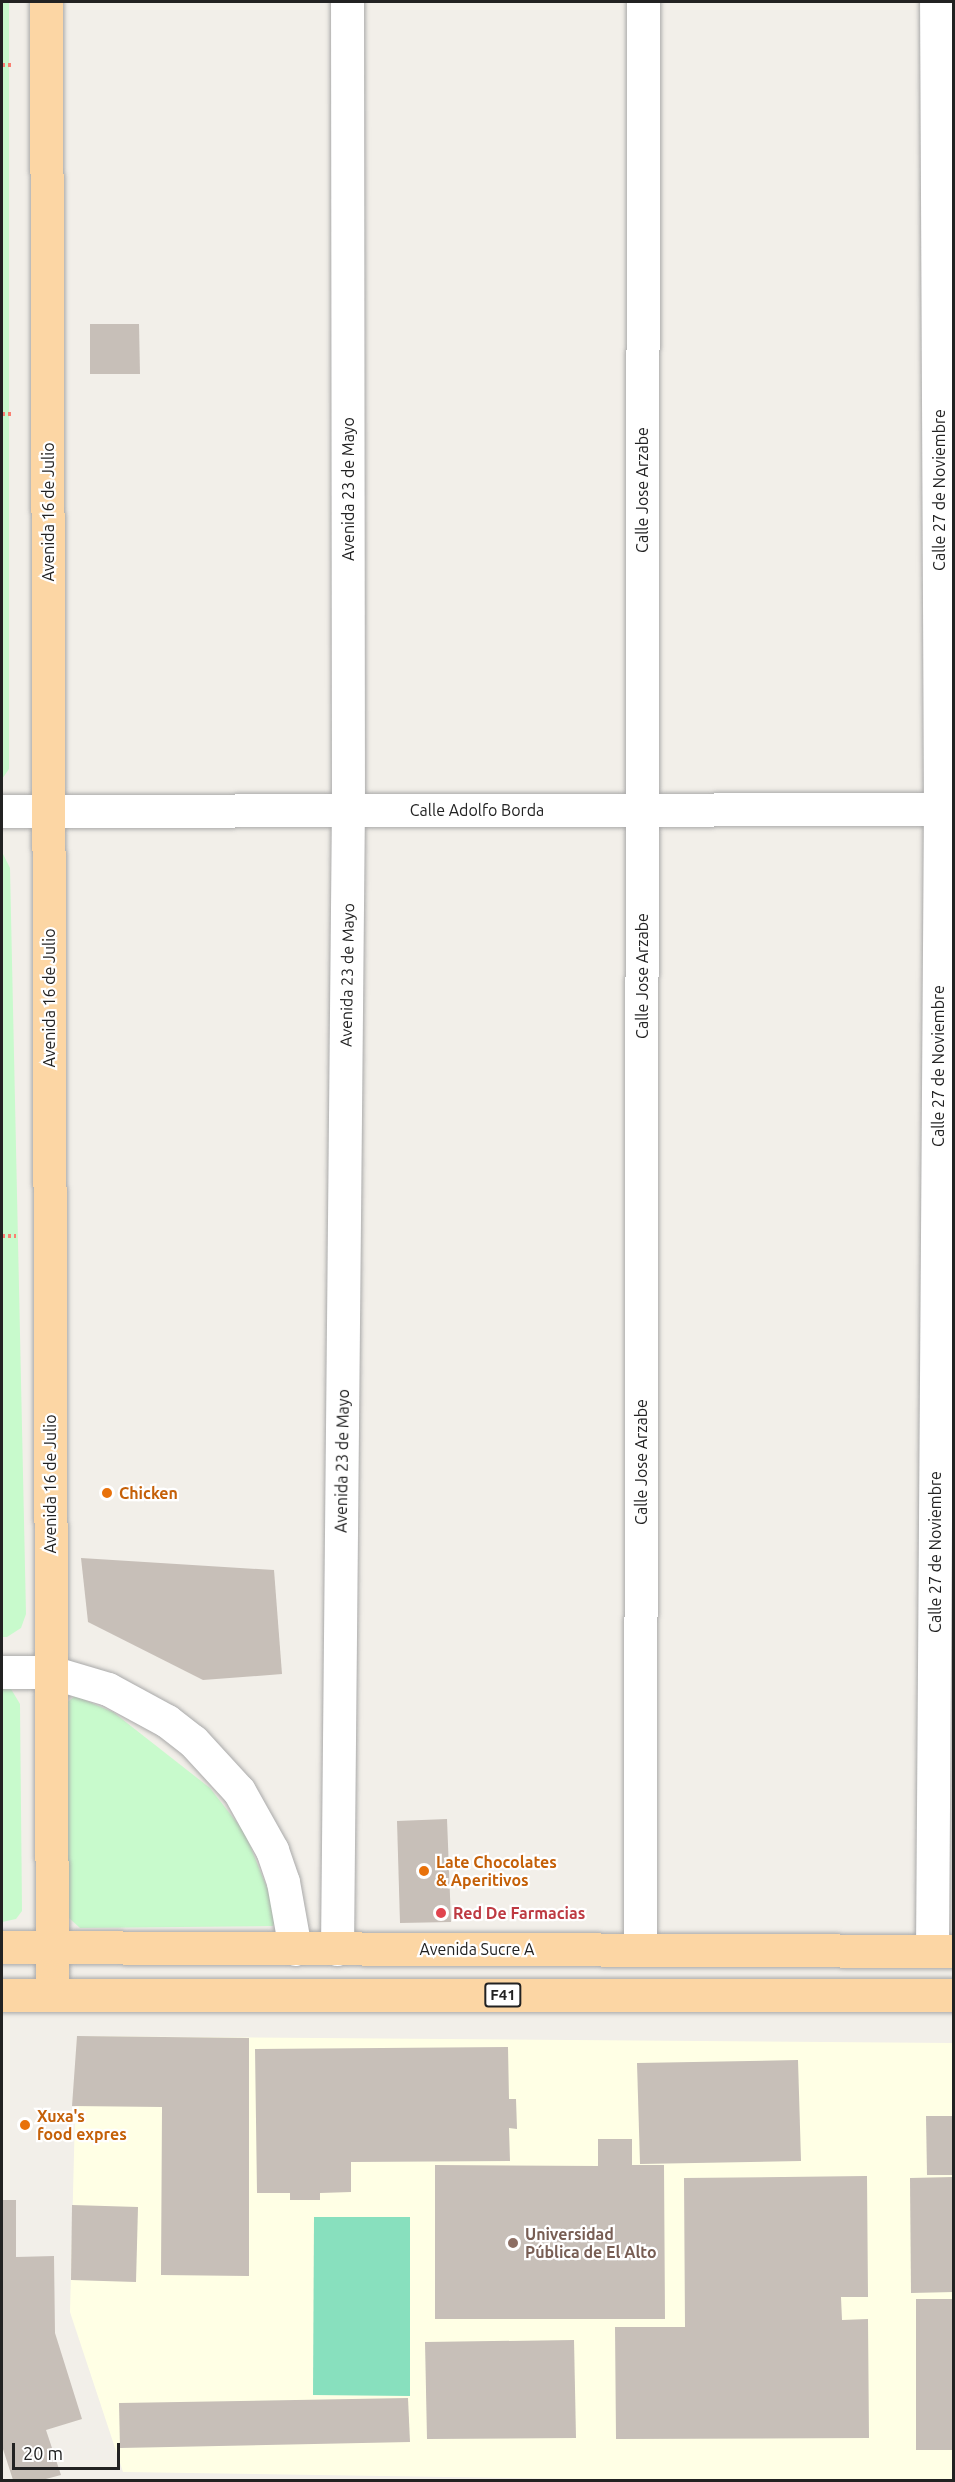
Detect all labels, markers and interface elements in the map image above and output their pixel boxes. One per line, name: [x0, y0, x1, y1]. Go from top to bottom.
street label: Calle 27 de Noviembre: [929, 409, 949, 571]
street label: Avenida 23 de Mayo: [338, 417, 358, 561]
street label: Calle Jose Arzabe: [632, 427, 652, 553]
street label: Avenida 16 de Julio: [38, 442, 58, 582]
street label: Calle Adolfo Borda: [410, 800, 544, 820]
street label: Avenida 23 de Mayo: [336, 903, 358, 1047]
street label: Calle Jose Arzabe: [632, 913, 652, 1039]
street label: Avenida 16 de Julio: [39, 928, 59, 1068]
street label: Calle 27 de Noviembre: [928, 985, 948, 1147]
street label: Avenida 23 de Mayo: [331, 1389, 353, 1533]
street label: Calle Jose Arzabe: [631, 1399, 651, 1525]
street label: Avenida 16 de Julio: [40, 1414, 60, 1554]
street label: Calle 27 de Noviembre: [925, 1471, 945, 1633]
place label: Chicken: [119, 1483, 178, 1503]
marker: Chicken: [100, 1486, 114, 1500]
place label: Late Chocolates & Aperitivos: [436, 1852, 557, 1890]
marker: Late Chocolates & Aperitivos: [417, 1864, 431, 1878]
place label: Red De Farmacias: [453, 1903, 585, 1923]
marker: Red De Farmacias: [434, 1906, 448, 1920]
street label: Avenida Sucre A: [420, 1939, 534, 1959]
road number: F41: [484, 1983, 522, 2007]
place label: Xuxa's food expres: [37, 2106, 127, 2144]
marker: Xuxa's food expres: [18, 2118, 32, 2132]
place label: Universidad Pública de El Alto: [525, 2224, 657, 2262]
marker: Universidad Pública de El Alto: [506, 2236, 520, 2250]
scale bar: [15, 2431, 123, 2469]
text: 20 m: [23, 2443, 63, 2463]

